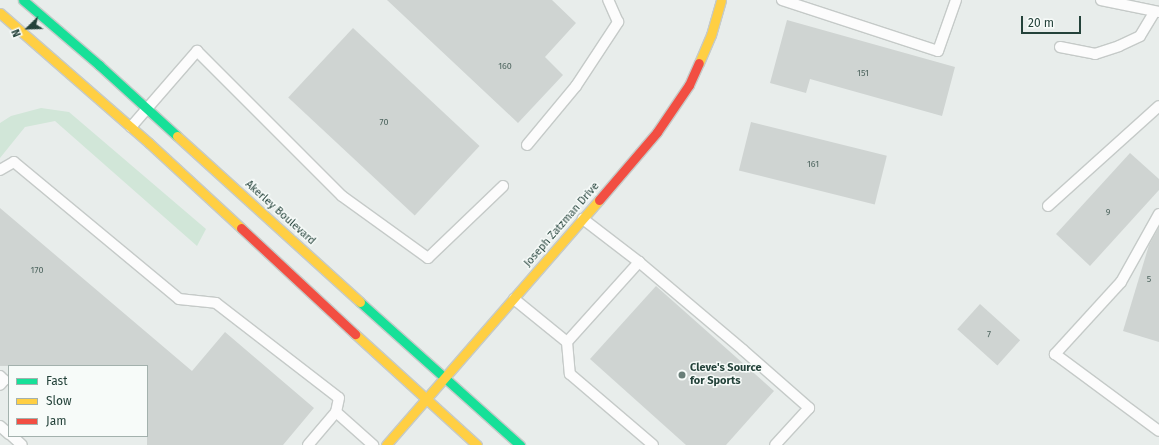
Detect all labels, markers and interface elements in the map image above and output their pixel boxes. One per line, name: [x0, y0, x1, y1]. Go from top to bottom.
north arrow: [8, 8, 48, 48]
scale bar: [1023, 8, 1083, 34]
text: 20 m: [1028, 16, 1054, 30]
text: N: [9, 27, 24, 39]
house number: 160: [498, 61, 512, 71]
house number: 151: [857, 68, 869, 78]
house number: 70: [380, 117, 388, 127]
house number: 161: [807, 159, 819, 169]
street label: Akerley Boulevard: [242, 178, 318, 248]
street label: Joseph Zatzman Drive: [522, 180, 602, 270]
house number: 9: [1106, 207, 1110, 217]
house number: 170: [31, 265, 43, 275]
house number: 5: [1147, 274, 1151, 284]
house number: 7: [987, 329, 991, 339]
place label: Cleve's Source for Sports: [690, 362, 762, 388]
legend: [8, 365, 148, 437]
marker: Cleve's Source for Sports: [677, 370, 687, 380]
text: Fast: [46, 374, 68, 388]
text: Slow: [46, 394, 72, 408]
text: Jam: [46, 414, 66, 428]

